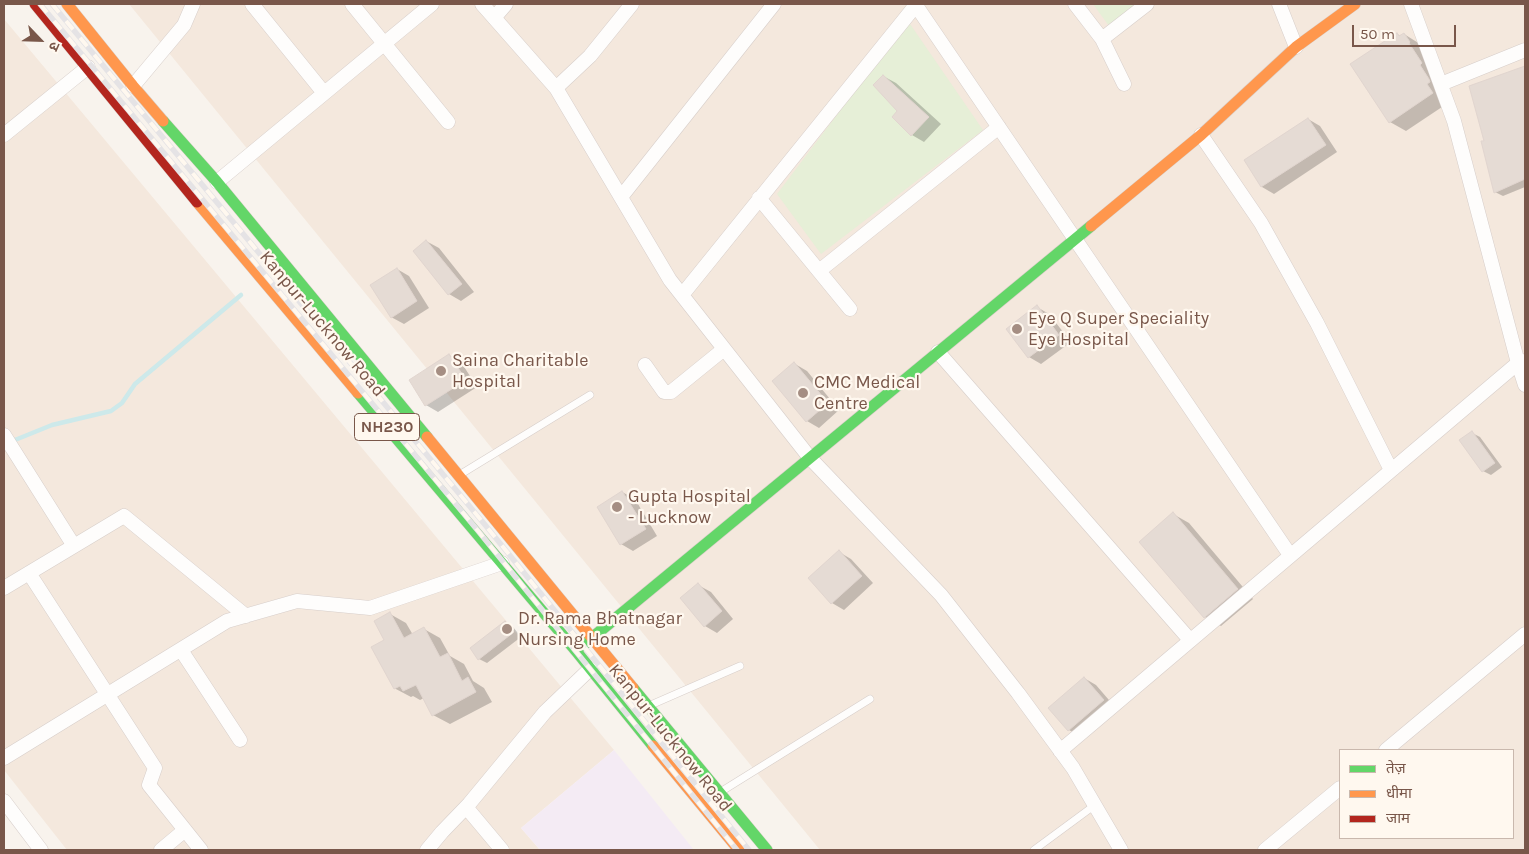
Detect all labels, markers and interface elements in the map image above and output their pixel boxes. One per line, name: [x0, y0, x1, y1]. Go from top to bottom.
north arrow: [15, 15, 65, 65]
scale bar: [1354, 15, 1458, 47]
text: 50 m: [1360, 25, 1395, 43]
text: उ: [45, 39, 64, 54]
street label: Kanpur-Lucknow Road: [255, 247, 389, 401]
place label: Eye Q Super Speciality Eye Hospital: [1028, 308, 1209, 350]
marker: Eye Q Super Speciality Eye Hospital: [1010, 322, 1024, 336]
place label: Saina Charitable Hospital: [452, 350, 589, 392]
marker: Saina Charitable Hospital: [434, 364, 448, 378]
place label: CMC Medical Centre: [814, 372, 920, 414]
marker: CMC Medical Centre: [796, 386, 810, 400]
road number: NH230: [354, 414, 420, 441]
place label: Gupta Hospital - Lucknow: [628, 486, 751, 528]
marker: Gupta Hospital - Lucknow: [610, 500, 624, 514]
place label: Dr. Rama Bhatnagar Nursing Home: [518, 608, 682, 650]
marker: Dr. Rama Bhatnagar Nursing Home: [500, 622, 514, 636]
street label: Kanpur-Lucknow Road: [604, 660, 736, 816]
legend: [1339, 749, 1514, 839]
text: तेज़: [1386, 759, 1406, 777]
text: धीमा: [1386, 784, 1412, 802]
text: जाम: [1386, 809, 1410, 827]

